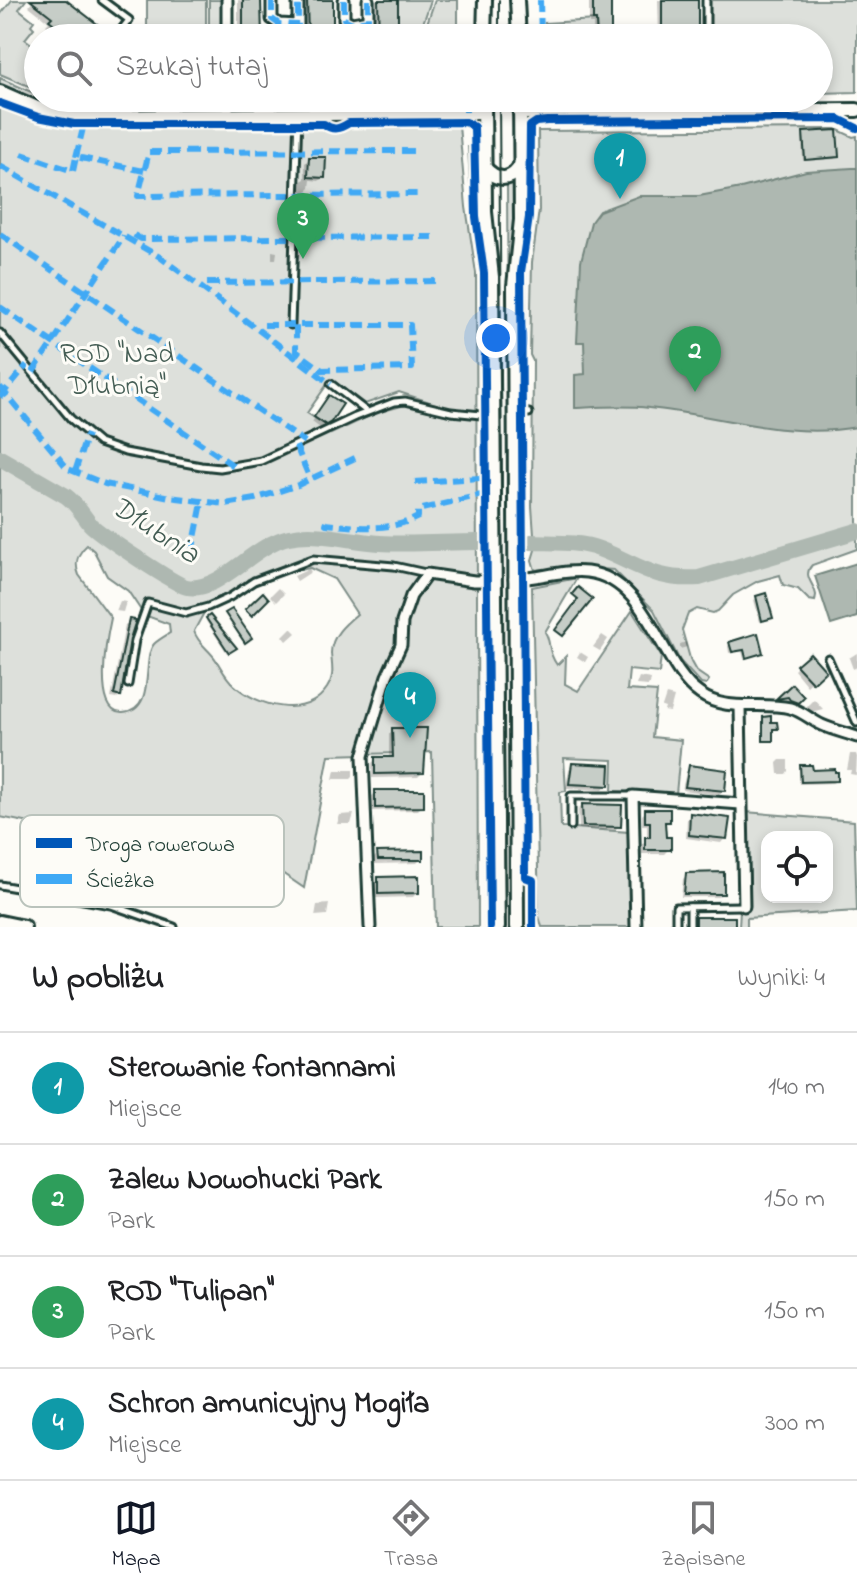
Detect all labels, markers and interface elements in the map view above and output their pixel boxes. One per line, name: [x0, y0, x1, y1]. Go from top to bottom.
search box: [24, 24, 833, 112]
icon: search: [52, 46, 96, 90]
text: Szukaj tutaj: [116, 46, 267, 90]
pin: 1: [594, 133, 646, 199]
pin: 3: [277, 193, 329, 259]
your location: [476, 318, 516, 358]
pin: 2: [669, 326, 721, 392]
park label: ROD "Nad Dłubnią": [60, 335, 174, 408]
water label: Dłubnia: [101, 486, 208, 577]
pin: 4: [384, 672, 436, 738]
legend: [20, 815, 284, 907]
text: Droga rowerowa: [85, 830, 235, 863]
map controls: [761, 831, 833, 903]
button: locate: [761, 831, 833, 903]
text: Ścieżka: [86, 866, 154, 898]
text: W pobliżu: [32, 954, 164, 1004]
text: Wyniki: 4: [737, 960, 825, 998]
text: Sterowanie fontannami: [108, 1047, 396, 1091]
text: 1: [54, 1069, 62, 1107]
text: 140 m: [768, 1069, 825, 1107]
text: Miejsce: [108, 1091, 182, 1129]
text: Zalew Nowohucki Park: [108, 1159, 382, 1203]
text: 2: [52, 1181, 64, 1219]
text: 150 m: [764, 1181, 825, 1219]
text: Park: [108, 1203, 155, 1241]
text: ROD "Tulipan": [108, 1271, 274, 1315]
text: 3: [53, 1293, 63, 1331]
text: 150 m: [764, 1293, 825, 1331]
text: Park: [108, 1315, 155, 1353]
text: Schron amunicyjny Mogiła: [108, 1383, 429, 1427]
text: 4: [53, 1405, 63, 1443]
text: 300 m: [765, 1405, 825, 1443]
text: Miejsce: [108, 1427, 182, 1465]
tab: Mapa: [112, 1496, 161, 1576]
tab: Trasa: [384, 1496, 438, 1576]
tab: Zapisane: [661, 1496, 745, 1576]

